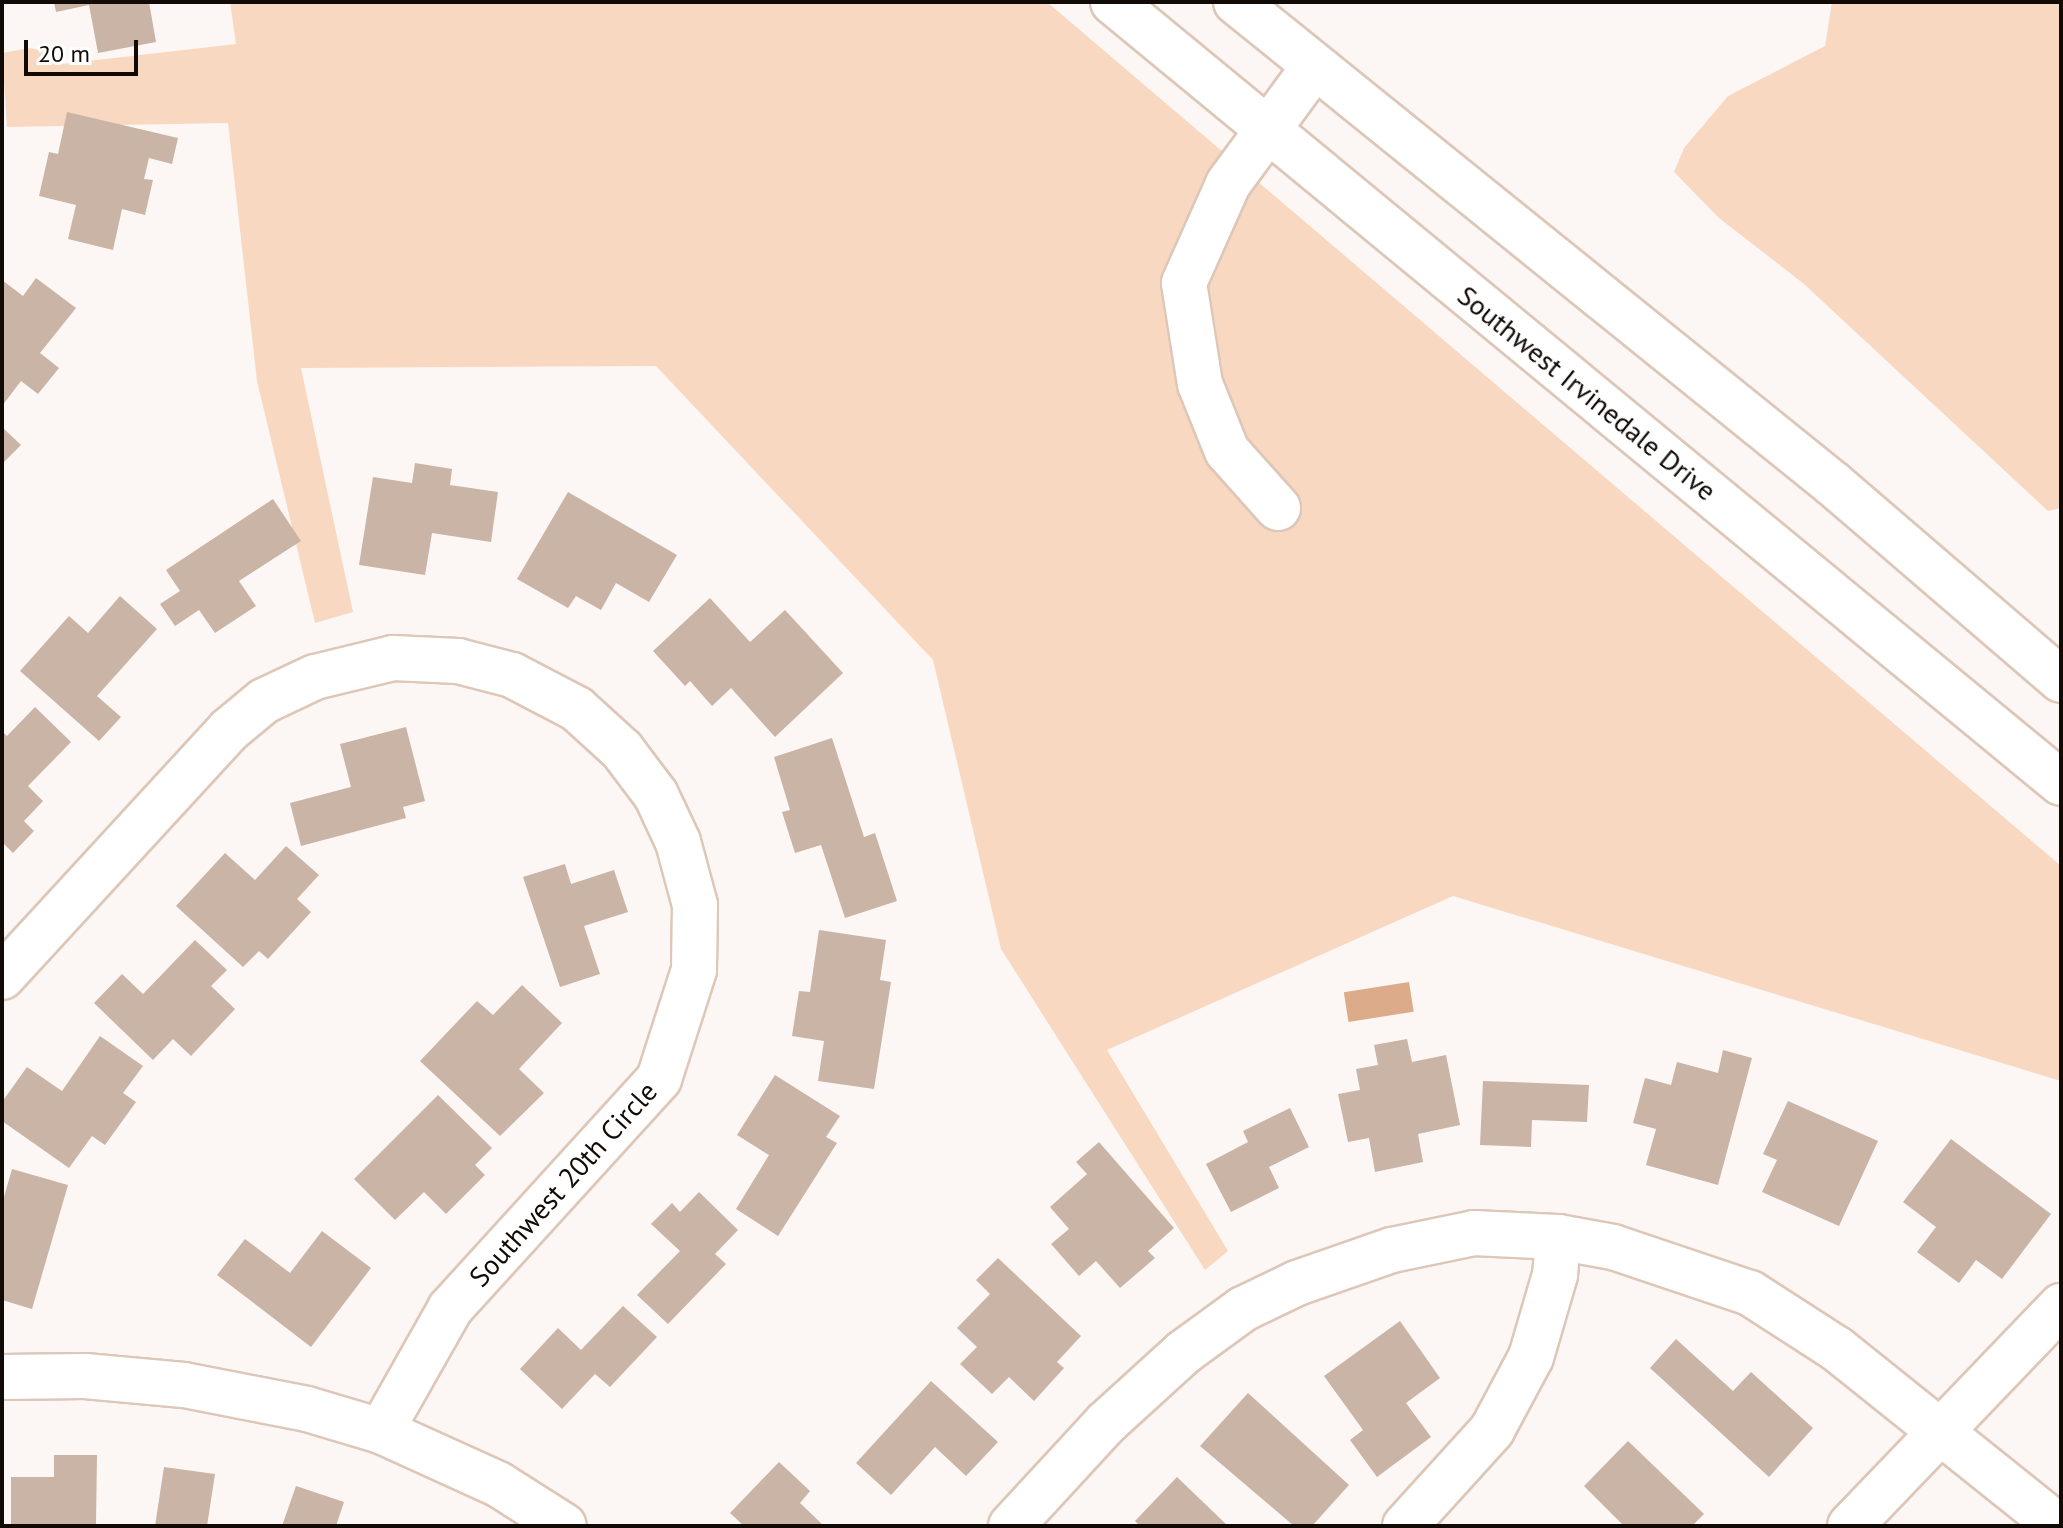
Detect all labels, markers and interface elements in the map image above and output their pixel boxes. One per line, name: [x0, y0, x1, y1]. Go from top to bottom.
scale bar: [28, 24, 142, 74]
text: 20 m: [38, 38, 90, 69]
street label: Southwest Irvinedale Drive: [1451, 278, 1723, 508]
street label: Southwest 20th Circle: [462, 1075, 664, 1293]

